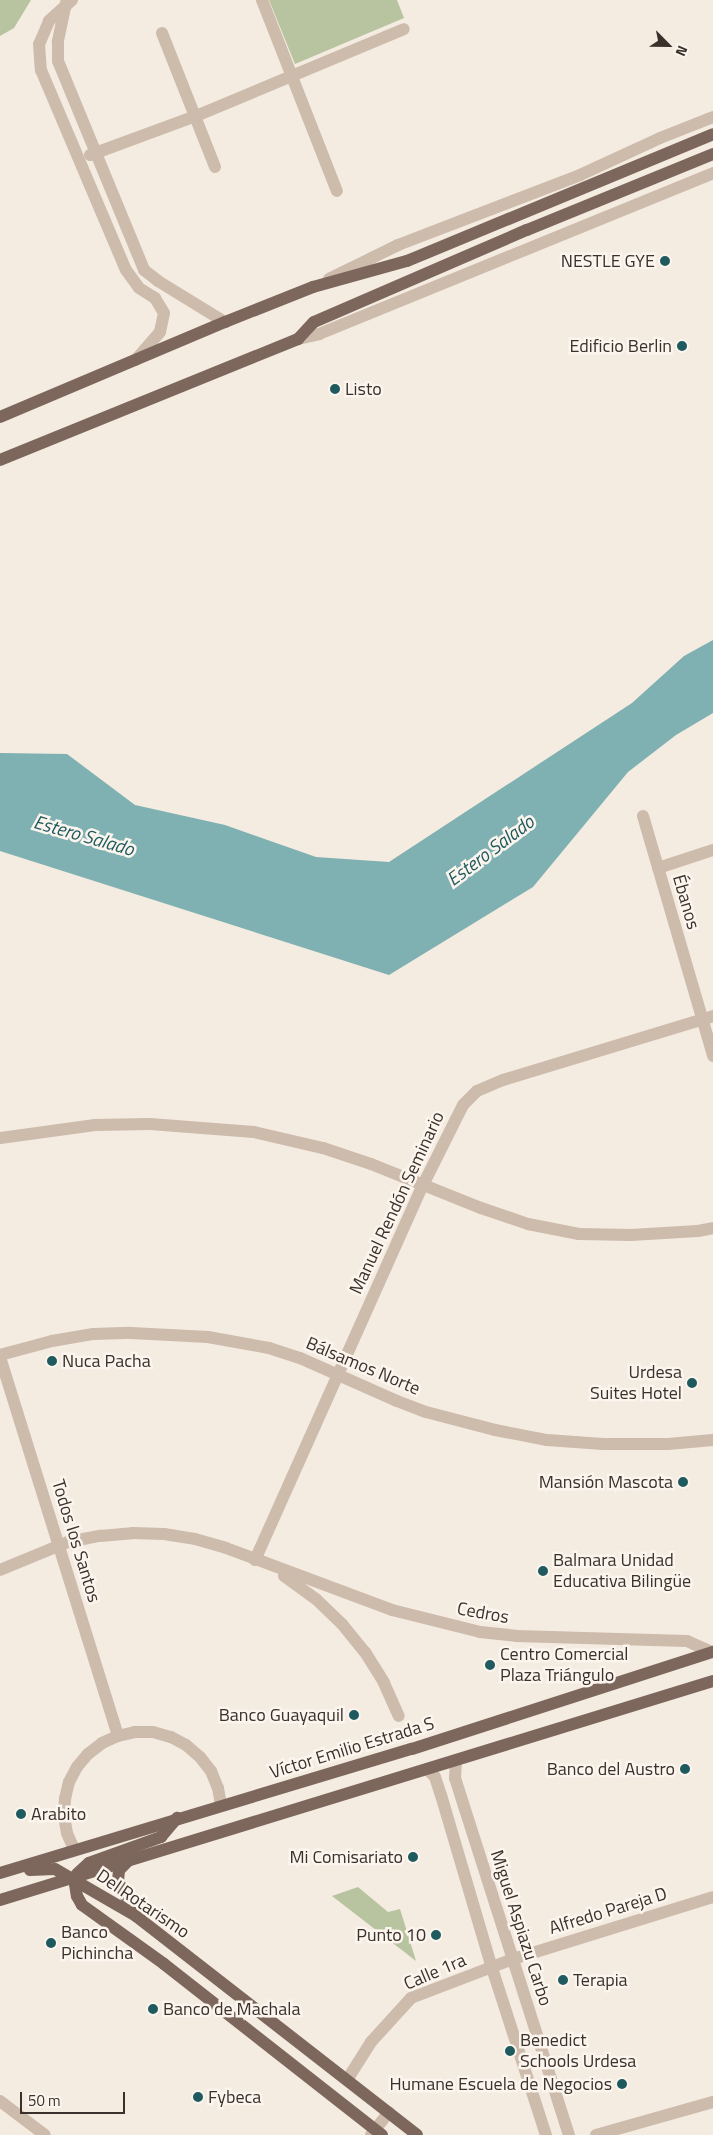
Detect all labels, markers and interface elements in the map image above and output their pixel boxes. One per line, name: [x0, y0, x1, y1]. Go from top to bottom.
north arrow: [643, 20, 693, 70]
text: N: [671, 42, 694, 60]
place label: NESTLE GYE: [561, 250, 655, 272]
marker: NESTLE GYE: [659, 255, 671, 267]
place label: Edificio Berlin: [569, 335, 672, 357]
marker: Edificio Berlin: [676, 340, 688, 352]
place label: Listo: [345, 378, 382, 400]
marker: Listo: [329, 383, 341, 395]
water label: Estero Salado: [31, 810, 137, 860]
water label: Estero Salado: [442, 810, 538, 890]
street label: Ébanos: [668, 872, 704, 932]
street label: Manuel Rendón Seminario: [345, 1108, 449, 1298]
street label: Bálsamos Norte: [303, 1332, 423, 1400]
place label: Nuca Pacha: [62, 1350, 151, 1372]
marker: Nuca Pacha: [46, 1355, 58, 1367]
place label: Urdesa Suites Hotel: [590, 1362, 682, 1405]
marker: Urdesa Suites Hotel: [686, 1377, 698, 1389]
place label: Mansión Mascota: [539, 1471, 673, 1493]
marker: Mansión Mascota: [677, 1476, 689, 1488]
street label: Todos los Santos: [47, 1477, 105, 1605]
place label: Balmara Unidad Educativa Bilingüe: [553, 1550, 691, 1592]
marker: Balmara Unidad Educativa Bilingüe: [537, 1565, 549, 1577]
street label: Cedros: [455, 1598, 511, 1628]
place label: Centro Comercial Plaza Triángulo: [500, 1644, 628, 1686]
marker: Centro Comercial Plaza Triángulo: [484, 1659, 496, 1671]
place label: Banco Guayaquil: [219, 1704, 344, 1726]
marker: Banco Guayaquil: [348, 1709, 360, 1721]
street label: Víctor Emilio Estrada S: [267, 1713, 437, 1783]
place label: Banco del Austro: [547, 1758, 675, 1780]
marker: Banco del Austro: [679, 1763, 691, 1775]
place label: Arabito: [31, 1803, 86, 1825]
marker: Arabito: [15, 1808, 27, 1820]
place label: Mi Comisariato: [289, 1846, 403, 1868]
street label: Miguel Aspiazu Carbo: [486, 1847, 556, 2009]
marker: Mi Comisariato: [407, 1851, 419, 1863]
street label: Del Rotarismo: [92, 1865, 194, 1943]
street label: Alfredo Pareja D: [546, 1883, 670, 1939]
place label: Banco Pichincha: [61, 1922, 133, 1965]
place label: Punto 10: [356, 1924, 426, 1946]
marker: Punto 10: [430, 1929, 442, 1941]
marker: Banco Pichincha: [45, 1937, 57, 1949]
street label: Calle 1ra: [401, 1949, 469, 1995]
place label: Terapia: [573, 1969, 628, 1991]
marker: Terapia: [557, 1974, 569, 1986]
place label: Banco de Machala: [163, 1998, 300, 2020]
marker: Banco de Machala: [147, 2003, 159, 2015]
place label: Benedict Schools Urdesa: [520, 2030, 636, 2072]
marker: Benedict Schools Urdesa: [504, 2045, 516, 2057]
place label: Humane Escuela de Negocios: [389, 2073, 612, 2095]
marker: Humane Escuela de Negocios: [616, 2078, 628, 2090]
scale bar: [22, 2082, 128, 2114]
place label: Fybeca: [208, 2086, 261, 2108]
text: 50 m: [28, 2089, 61, 2112]
marker: Fybeca: [192, 2091, 204, 2103]

